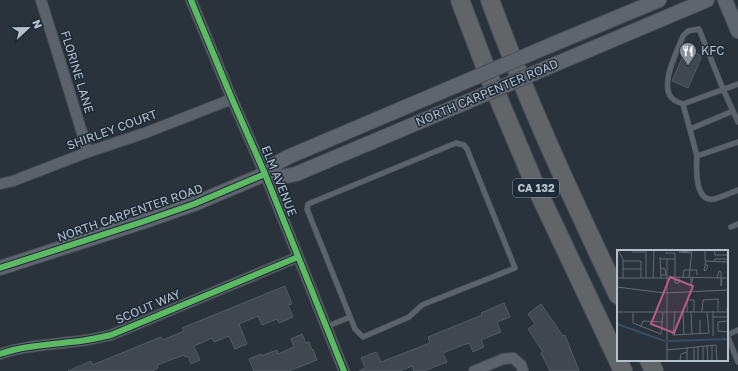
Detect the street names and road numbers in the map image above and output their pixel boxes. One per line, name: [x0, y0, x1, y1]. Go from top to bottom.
street label: FLORINE LANE: [58, 29, 97, 115]
street label: NORTH CARPENTER ROAD: [413, 56, 560, 129]
street label: SHIRLEY COURT: [65, 106, 160, 153]
street label: ELM AVENUE: [258, 143, 300, 218]
road number: CA 132: [513, 179, 559, 197]
street label: NORTH CARPENTER ROAD: [55, 180, 205, 245]
street label: SCOUT WAY: [113, 286, 183, 327]

